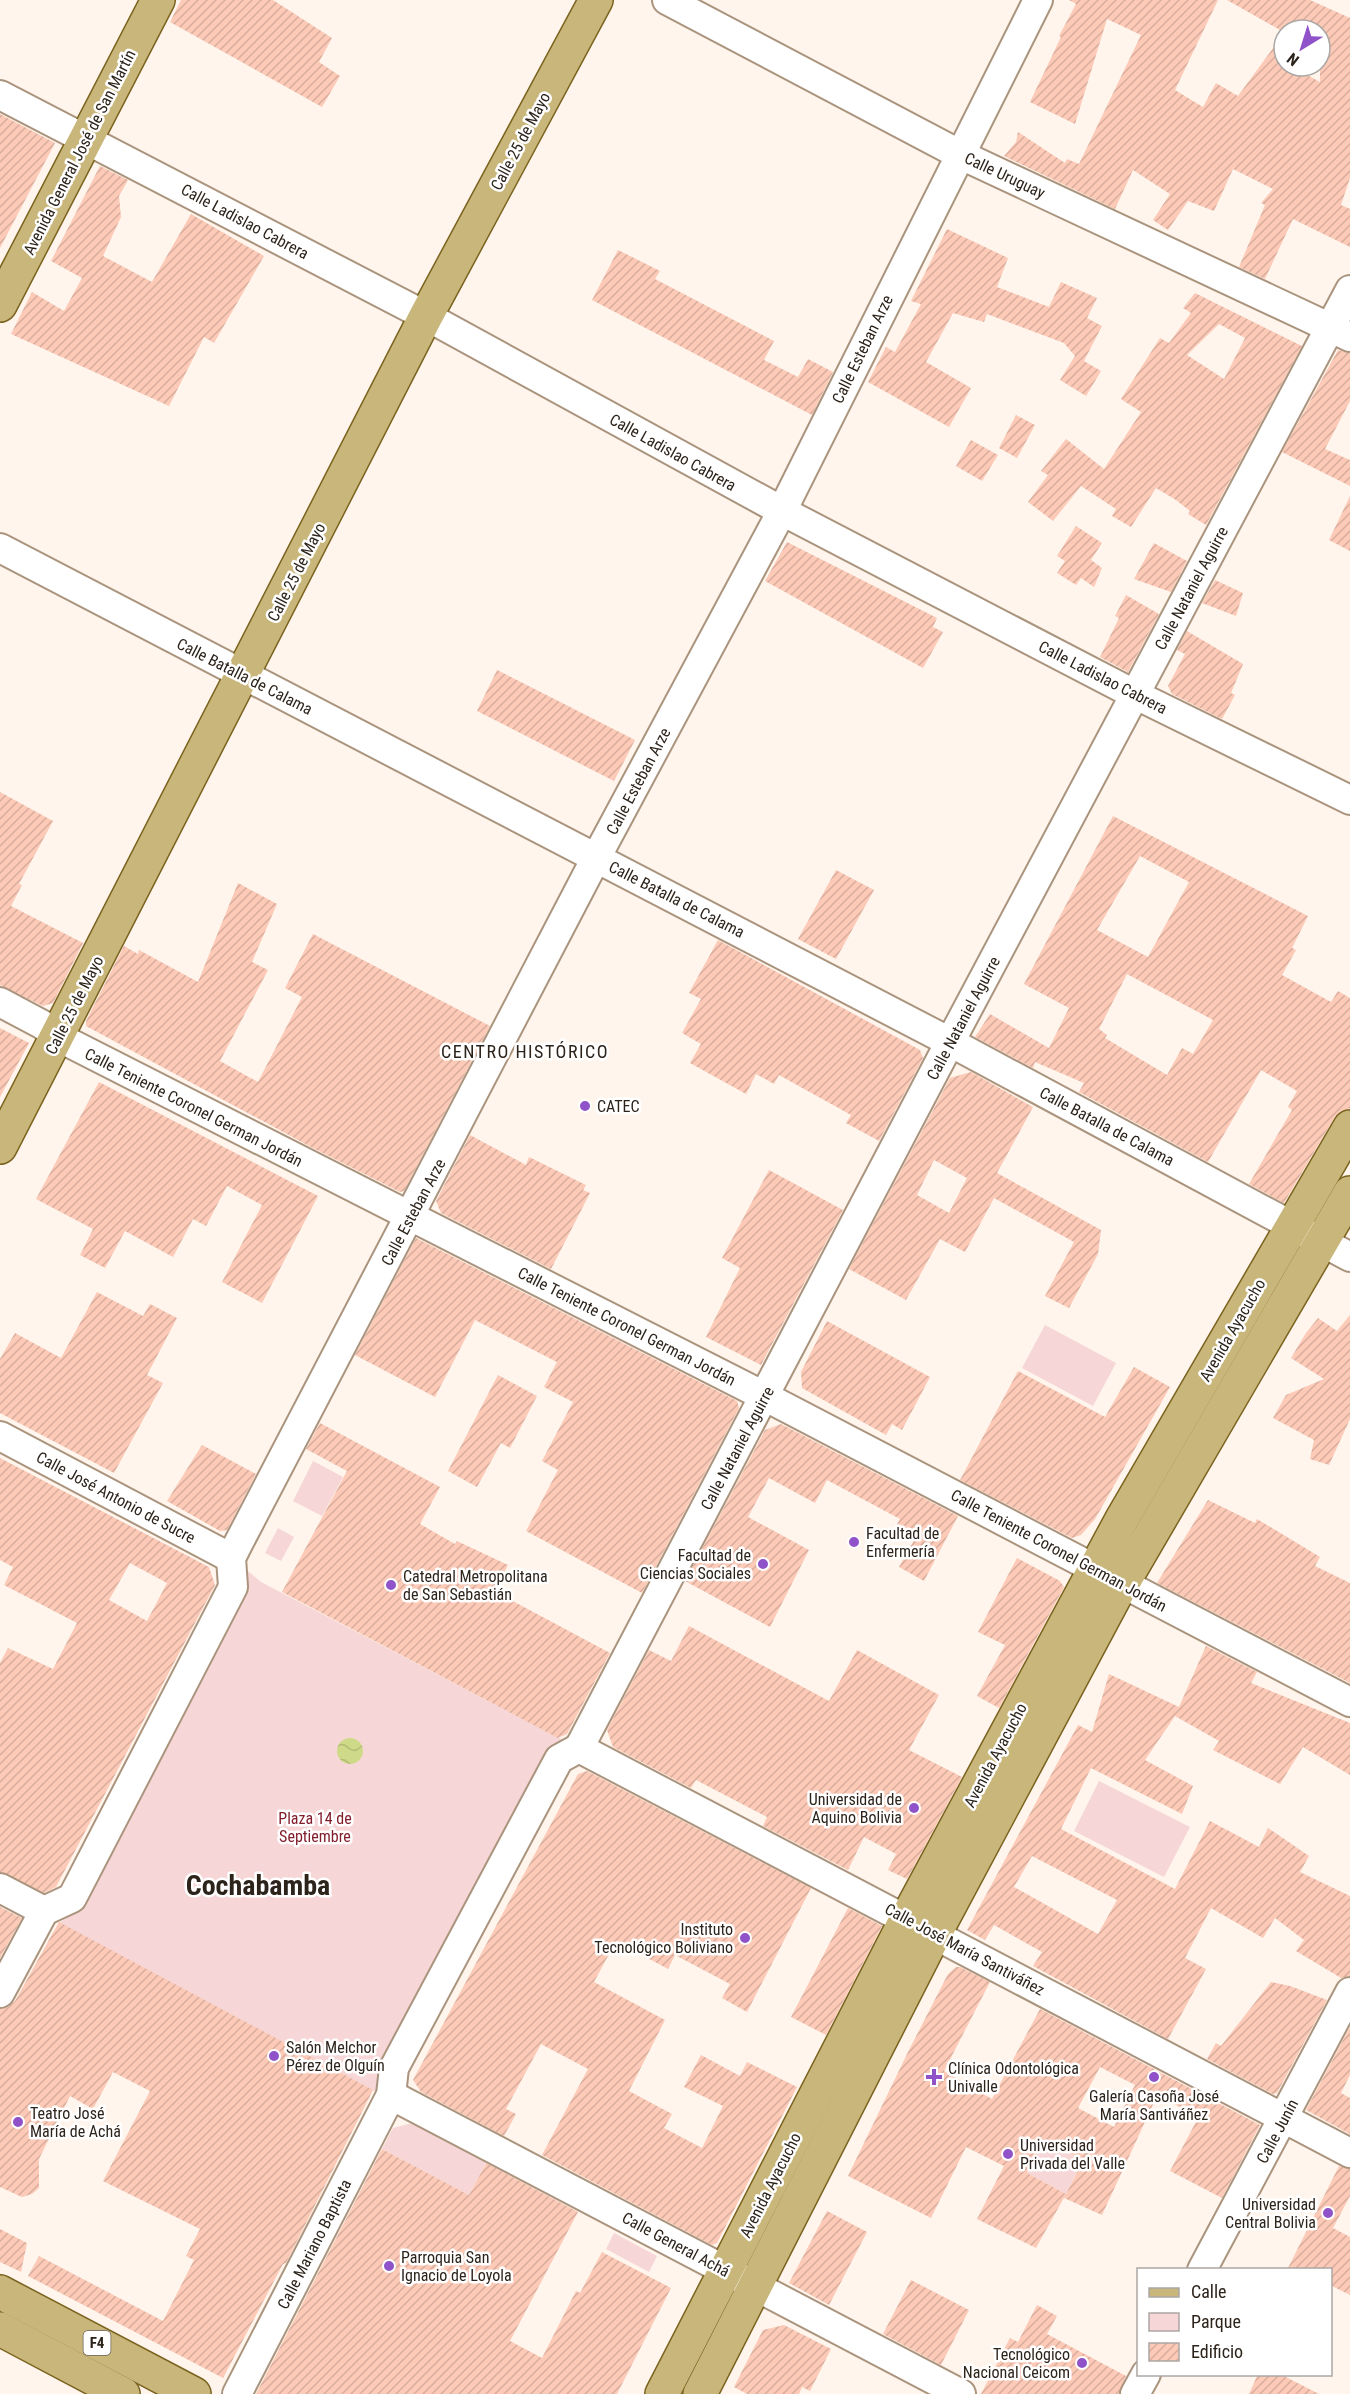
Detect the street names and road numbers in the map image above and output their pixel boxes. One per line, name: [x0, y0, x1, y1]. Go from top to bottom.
street label: Avenida General José de San Martín: [19, 47, 140, 258]
street label: Calle 25 de Mayo: [487, 89, 554, 193]
street label: Calle Uruguay: [961, 149, 1048, 203]
street label: Calle Ladislao Cabrera: [178, 180, 312, 263]
street label: Calle Esteban Arze: [828, 292, 897, 407]
street label: Calle Ladislao Cabrera: [606, 410, 739, 495]
street label: Calle 25 de Mayo: [263, 520, 329, 625]
street label: Calle Nataniel Aguirre: [1151, 523, 1232, 653]
street label: Calle Batalla de Calama: [174, 634, 316, 719]
street label: Calle Ladislao Cabrera: [1035, 637, 1170, 718]
street label: Calle Esteban Arze: [602, 725, 675, 838]
street label: Calle Batalla de Calama: [606, 857, 748, 942]
street label: Calle 25 de Mayo: [41, 953, 107, 1058]
street label: Calle Nataniel Aguirre: [923, 953, 1004, 1083]
street label: Calle Teniente Coronel German Jordán: [82, 1044, 306, 1171]
street label: Calle Batalla de Calama: [1036, 1083, 1177, 1170]
street label: Calle Esteban Arze: [377, 1156, 450, 1269]
street label: Calle Teniente Coronel German Jordán: [515, 1263, 739, 1390]
street label: Avenida Ayacucho: [1195, 1276, 1269, 1385]
street label: Calle Nataniel Aguirre: [697, 1383, 778, 1513]
street label: Calle José Antonio de Sucre: [33, 1448, 198, 1547]
street label: Calle Teniente Coronel German Jordán: [948, 1485, 1170, 1616]
street label: Avenida Ayacucho: [960, 1700, 1031, 1811]
street label: Calle José María Santiváñez: [882, 1899, 1048, 2000]
street label: Calle Junín: [1253, 2096, 1302, 2167]
street label: Avenida Ayacucho: [736, 2130, 805, 2241]
street label: Calle Mariano Baptista: [274, 2176, 355, 2312]
street label: Calle General Achá: [619, 2208, 733, 2281]
road number: F4: [84, 2331, 110, 2355]

